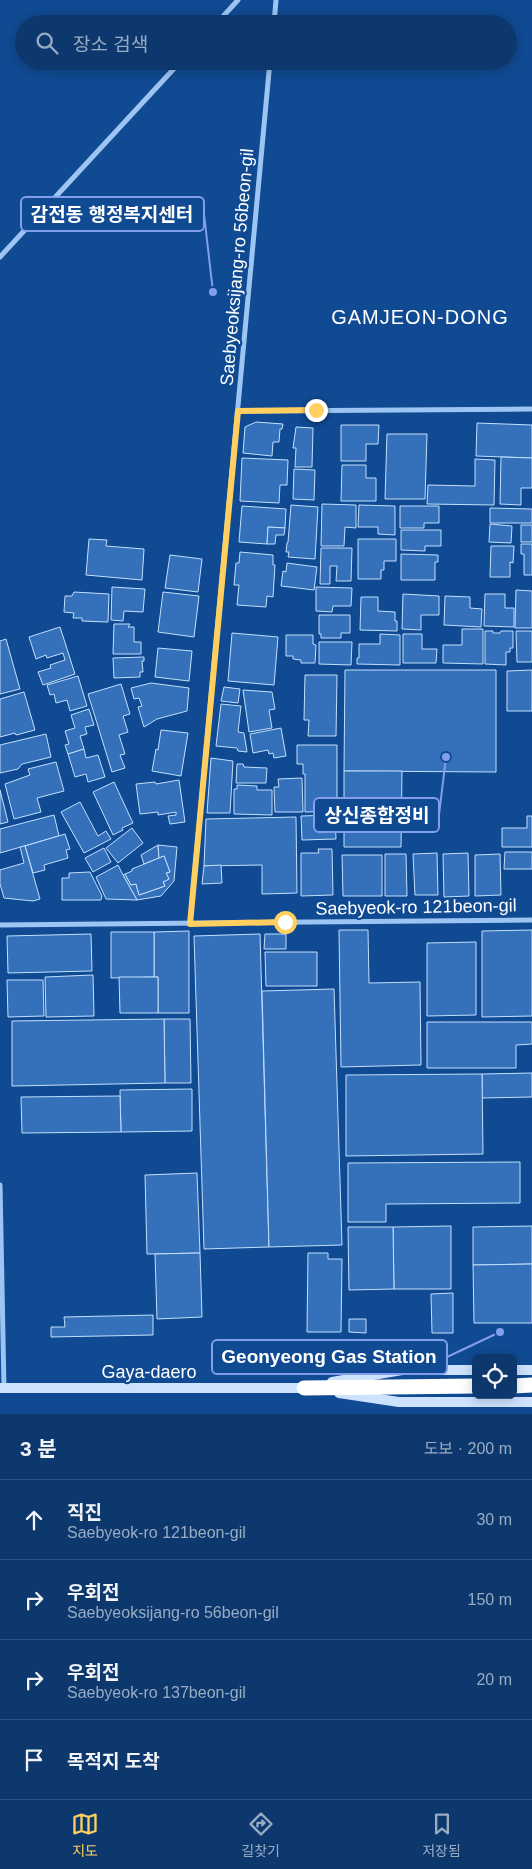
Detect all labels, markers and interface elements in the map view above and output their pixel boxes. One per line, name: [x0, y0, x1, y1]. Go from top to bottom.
search box: [15, 15, 517, 70]
icon: search: [33, 29, 61, 57]
text: 장소 검색: [73, 34, 148, 55]
street label: Saebyeoksijang-ro 56beon-gil: [217, 147, 257, 387]
callout: 감전동 행정복지센터: [21, 197, 204, 231]
text: 감전동 행정복지센터: [31, 204, 193, 225]
district label: GAMJEON-DONG: [331, 306, 509, 328]
route end: [305, 399, 328, 422]
callout: 상신종합정비: [314, 798, 439, 832]
text: 상신종합정비: [325, 805, 429, 826]
street label: Saebyeok-ro 121beon-gil: [315, 895, 517, 919]
route start: [274, 911, 297, 934]
callout: Geonyeong Gas Station: [212, 1340, 447, 1374]
text: Geonyeong Gas Station: [221, 1346, 437, 1367]
map controls: [472, 1354, 517, 1399]
button: locate: [472, 1354, 517, 1399]
street label: Gaya-daero: [101, 1362, 197, 1382]
text: 3 분: [20, 1437, 57, 1460]
text: 도보 · 200 m: [424, 1440, 512, 1457]
text: 직진: [67, 1502, 102, 1523]
icon: ahead: [20, 1506, 48, 1534]
text: 30 m: [476, 1511, 512, 1528]
text: Saebyeok-ro 121beon-gil: [67, 1524, 246, 1541]
text: 우회전: [67, 1582, 119, 1603]
icon: right: [20, 1586, 48, 1614]
text: 150 m: [468, 1591, 512, 1608]
text: Saebyeoksijang-ro 56beon-gil: [67, 1604, 279, 1621]
text: 우회전: [67, 1662, 119, 1683]
icon: right: [20, 1666, 48, 1694]
text: 20 m: [476, 1671, 512, 1688]
text: Saebyeok-ro 137beon-gil: [67, 1684, 246, 1701]
icon: arrive: [20, 1746, 48, 1774]
text: 목적지 도착: [67, 1751, 160, 1772]
tab: 지도: [71, 1810, 99, 1860]
tab: 길찾기: [241, 1810, 280, 1860]
tab: 저장됨: [422, 1810, 461, 1860]

